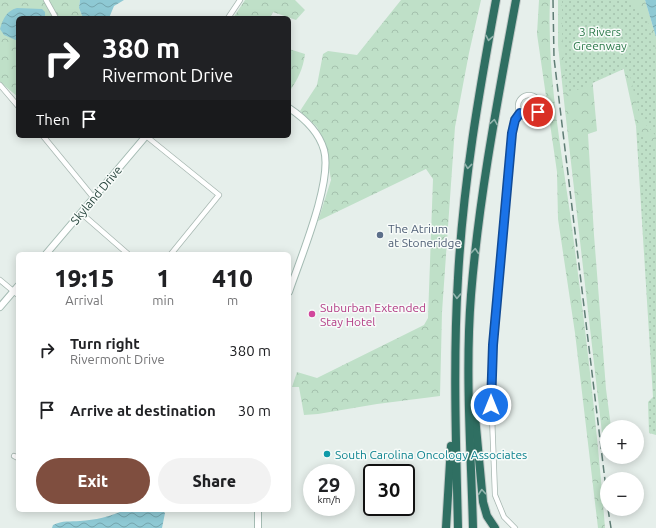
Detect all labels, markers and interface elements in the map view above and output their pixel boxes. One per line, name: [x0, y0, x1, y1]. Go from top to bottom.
park label: 3 Rivers Greenway: [573, 25, 627, 52]
icon: right: [36, 32, 88, 84]
text: 380 m: [102, 32, 180, 63]
one-way arrow: [485, 35, 494, 41]
text: Rivermont Drive: [102, 65, 233, 85]
pin: [521, 95, 555, 129]
icon: arrive: [527, 101, 549, 123]
icon: arrive: [78, 108, 100, 130]
text: Then: [36, 111, 70, 128]
one-way arrow: [489, 119, 498, 125]
street label: Skyland Drive: [68, 163, 124, 227]
one-way arrow: [463, 163, 472, 170]
place label: The Atrium at Stoneridge: [388, 222, 461, 249]
marker: The Atrium at Stoneridge: [375, 230, 385, 240]
one-way arrow: [470, 248, 479, 254]
text: 19:15: [54, 265, 114, 292]
text: 1: [156, 265, 170, 292]
text: 410: [212, 265, 253, 292]
text: Arrival: [65, 293, 103, 307]
text: min: [152, 293, 174, 307]
text: m: [227, 293, 238, 307]
one-way arrow: [452, 293, 461, 299]
place label: Suburban Extended Stay Hotel: [320, 301, 426, 328]
marker: Suburban Extended Stay Hotel: [307, 309, 317, 319]
text: Turn right: [70, 335, 140, 352]
icon: right: [36, 339, 58, 361]
text: 380 m: [229, 342, 271, 359]
text: Rivermont Drive: [70, 352, 165, 366]
position arrow: [470, 384, 512, 426]
icon: arrive: [36, 399, 58, 421]
text: Arrive at destination: [70, 402, 216, 419]
text: 30 m: [238, 402, 271, 419]
map controls: [600, 420, 644, 516]
button: +: [600, 420, 644, 464]
place label: South Carolina Oncology Associates: [335, 448, 527, 461]
marker: South Carolina Oncology Associates: [322, 449, 332, 459]
button: Exit: [36, 458, 150, 504]
button: Share: [158, 458, 271, 504]
speed limit sign: 30: [363, 464, 415, 516]
button: −: [600, 472, 644, 516]
text: 29: [318, 473, 340, 496]
one-way arrow: [478, 489, 487, 495]
text: km/h: [317, 494, 341, 505]

